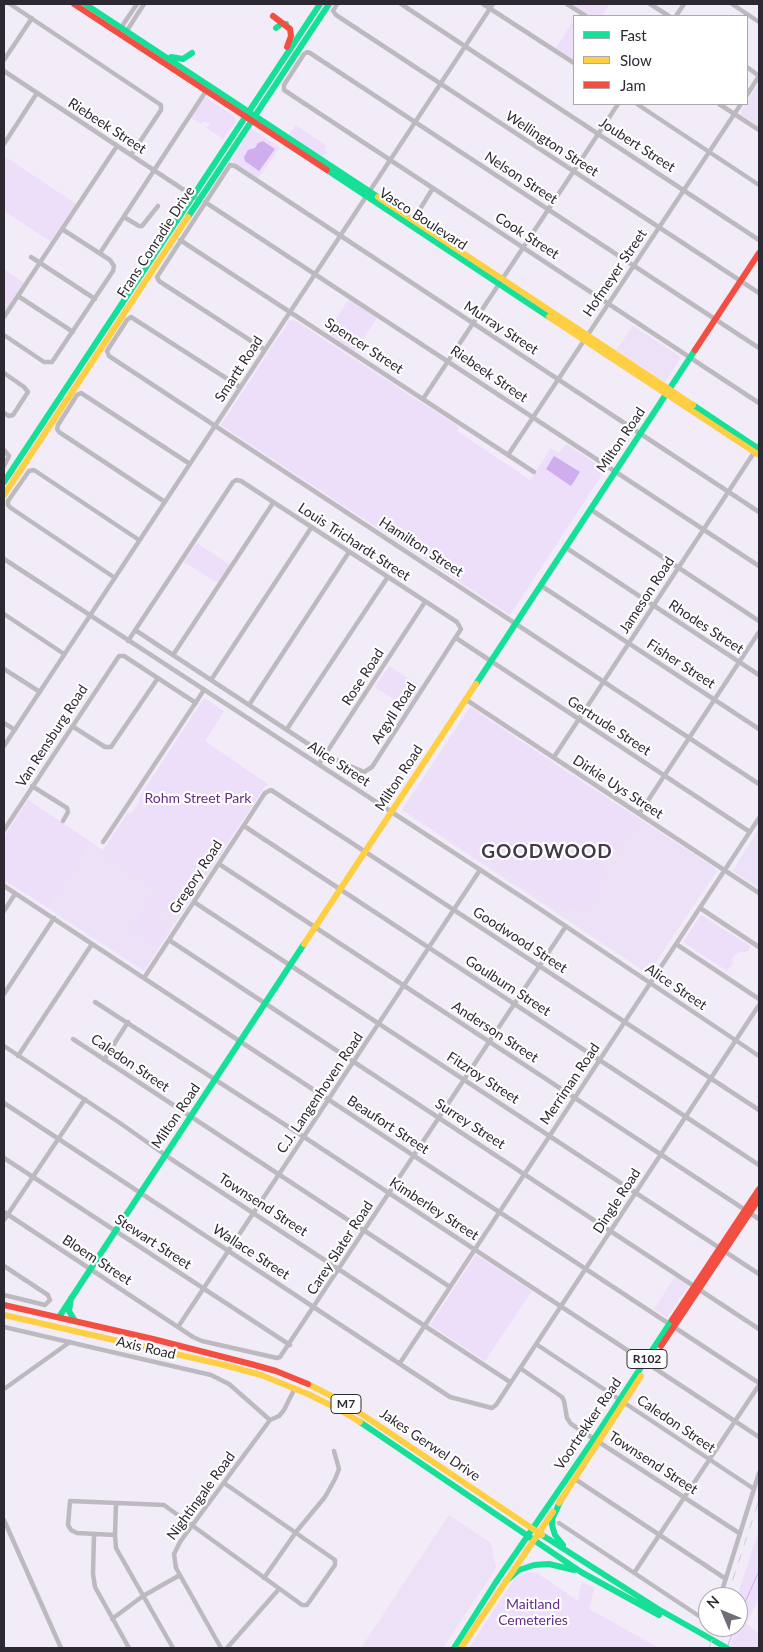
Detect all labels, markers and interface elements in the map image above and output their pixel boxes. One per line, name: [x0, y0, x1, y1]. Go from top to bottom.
legend: [573, 15, 748, 105]
text: Fast: [620, 26, 647, 44]
text: Slow: [620, 51, 652, 69]
text: Jam: [620, 76, 646, 94]
street label: Riebeek Street: [65, 95, 149, 157]
street label: Wellington Street: [502, 108, 602, 180]
street label: Joubert Street: [596, 114, 678, 176]
street label: Nelson Street: [481, 148, 561, 208]
street label: Frans Conradie Drive: [114, 183, 198, 301]
street label: Vasco Boulevard: [376, 184, 470, 254]
street label: Cook Street: [492, 209, 562, 263]
street label: Hofmeyer Street: [580, 226, 650, 320]
street label: Murray Street: [461, 298, 541, 358]
street label: Spencer Street: [322, 314, 406, 378]
street label: Smartt Road: [211, 333, 267, 405]
street label: Riebeek Street: [447, 342, 531, 406]
street label: Milton Road: [593, 404, 649, 476]
street label: Louis Trichardt Street: [295, 500, 413, 584]
street label: Hamilton Street: [376, 514, 466, 580]
street label: Jameson Road: [616, 554, 678, 636]
street label: Rhodes Street: [665, 596, 747, 658]
street label: Fisher Street: [644, 636, 718, 692]
street label: Rose Road: [338, 645, 388, 709]
street label: Argyll Road: [368, 679, 420, 747]
street label: Van Rensburg Road: [13, 682, 91, 790]
street label: Gertrude Street: [564, 693, 654, 759]
street label: Alice Street: [305, 738, 373, 790]
street label: Milton Road: [372, 742, 426, 814]
street label: Dirkie Uys Street: [570, 752, 666, 822]
park label: Rohm Street Park: [145, 790, 251, 806]
street label: Gregory Road: [166, 837, 226, 917]
district label: GOODWOOD: [480, 841, 614, 863]
street label: Goodwood Street: [470, 903, 570, 977]
street label: Goulburn Street: [462, 952, 554, 1020]
street label: Alice Street: [642, 960, 710, 1014]
street label: Anderson Street: [449, 998, 541, 1066]
street label: C.J. Langenhoven Road: [273, 1029, 367, 1157]
street label: Caledon Street: [88, 1031, 172, 1095]
street label: Merriman Road: [537, 1040, 603, 1128]
street label: Fitzroy Street: [444, 1048, 522, 1108]
street label: Milton Road: [148, 1080, 204, 1152]
street label: Beaufort Street: [344, 1092, 432, 1158]
street label: Surrey Street: [432, 1095, 508, 1153]
street label: Dingle Road: [590, 1165, 644, 1237]
street label: Townsend Street: [215, 1170, 311, 1240]
street label: Kimberley Street: [386, 1174, 482, 1244]
street label: Carey Slater Road: [303, 1198, 377, 1298]
street label: Stewart Street: [112, 1211, 194, 1273]
street label: Wallace Street: [209, 1221, 293, 1283]
street label: Bloem Street: [59, 1231, 135, 1289]
street label: Axis Road: [115, 1333, 177, 1363]
road number: R102: [627, 1350, 667, 1368]
street label: Voortrekker Road: [551, 1375, 625, 1473]
street label: Caledon Street: [634, 1392, 718, 1456]
road number: M7: [331, 1395, 361, 1414]
street label: Jakes Gerwel Drive: [377, 1405, 483, 1485]
street label: Townsend Street: [605, 1428, 701, 1498]
street label: Nightingale Road: [163, 1449, 239, 1543]
north arrow: [698, 1587, 748, 1637]
text: N: [703, 1592, 723, 1612]
park label: Maitland Cemeteries: [498, 1596, 568, 1628]

